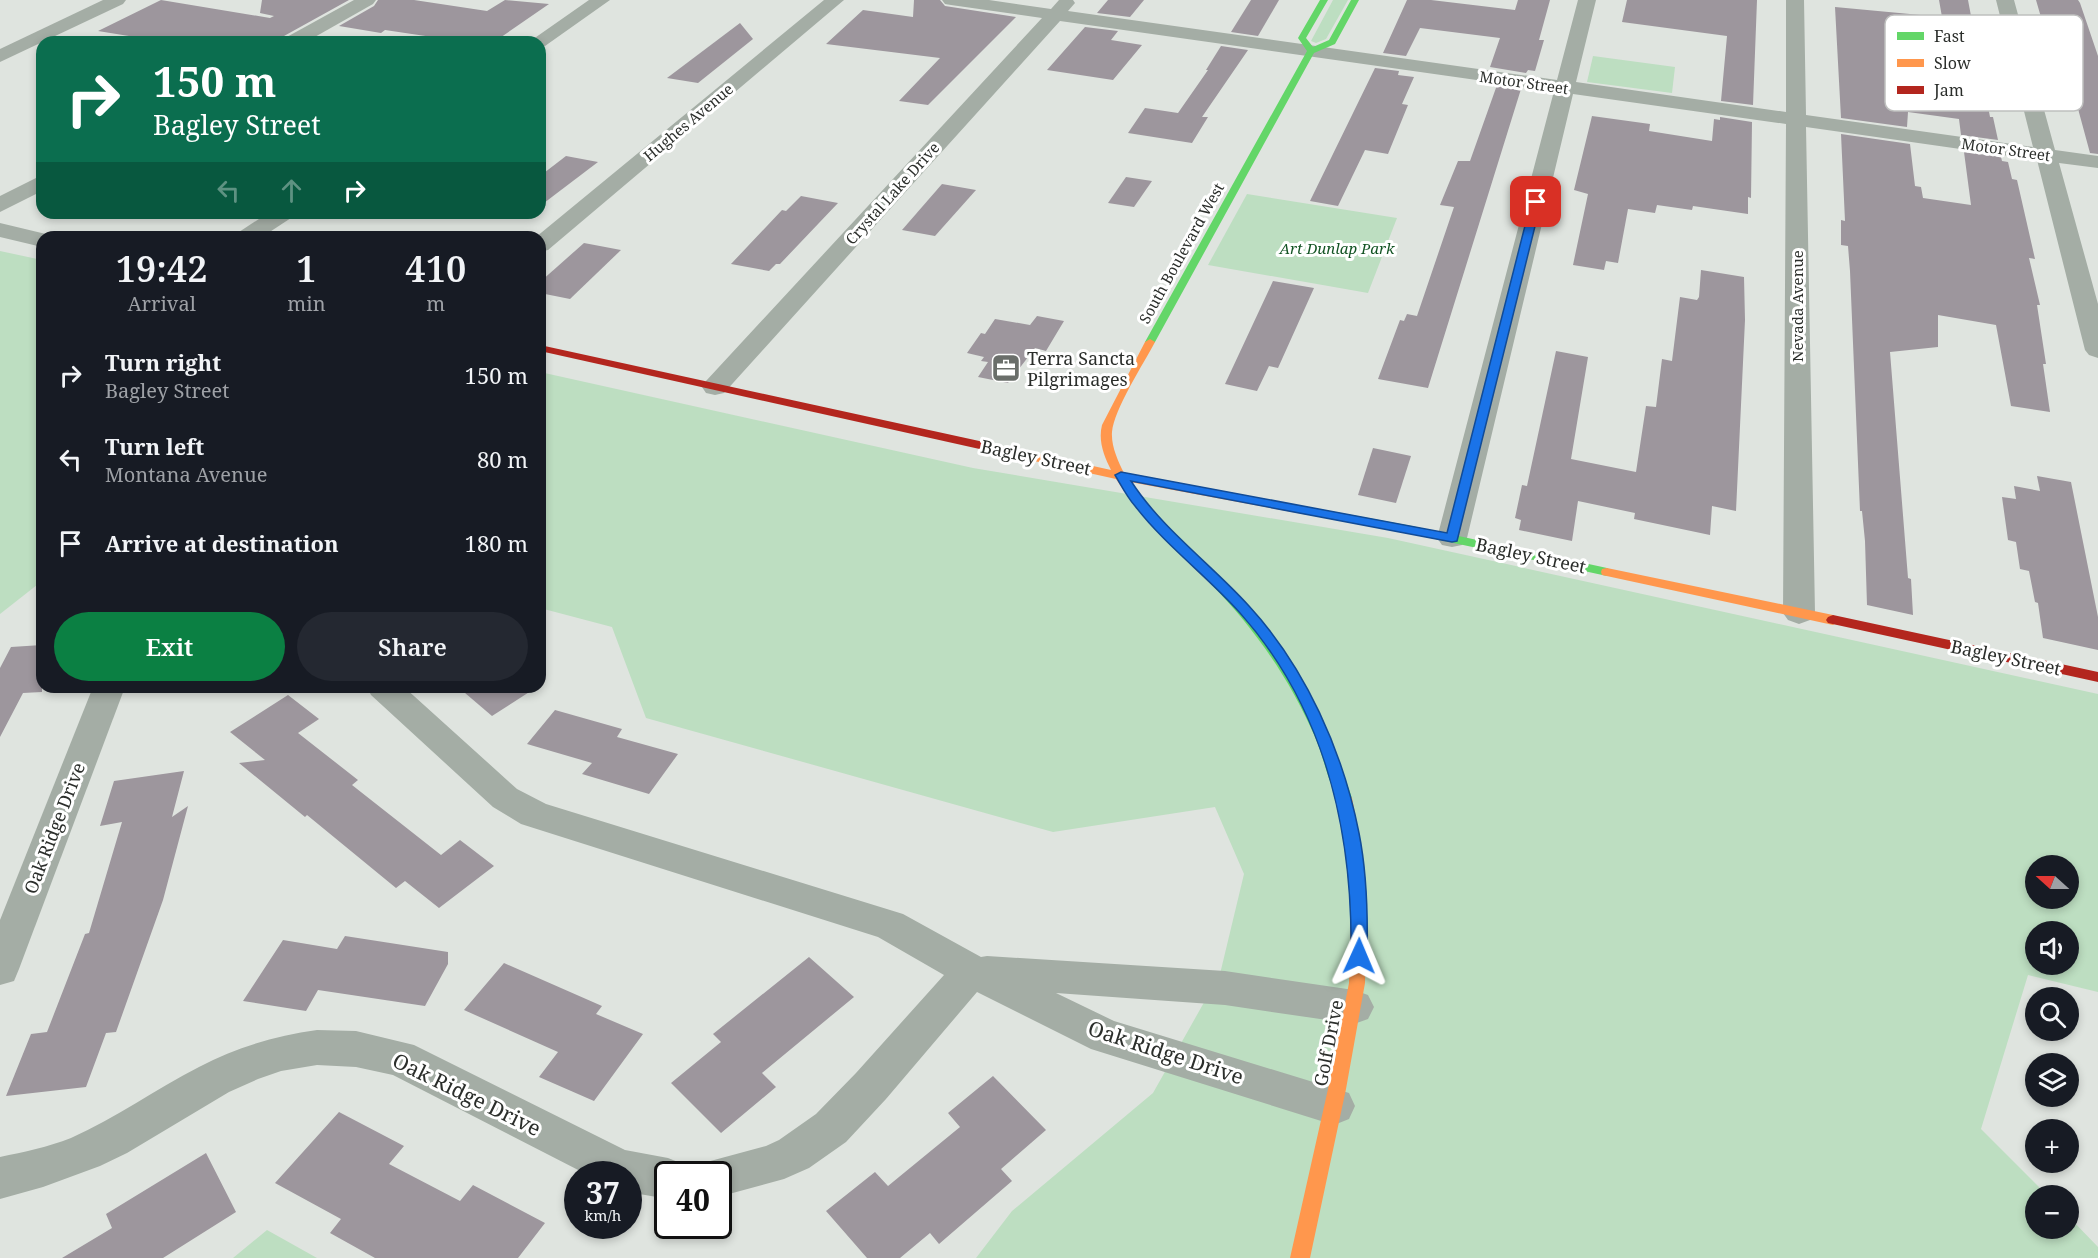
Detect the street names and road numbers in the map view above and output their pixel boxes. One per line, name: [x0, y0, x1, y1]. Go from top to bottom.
street label: Motor Street: [1478, 66, 1570, 98]
street label: Hughes Avenue: [639, 79, 737, 165]
street label: Motor Street: [1960, 133, 2052, 165]
street label: Crystal Lake Drive: [841, 137, 943, 249]
street label: South Boulevard West: [1134, 179, 1228, 327]
street label: Nevada Avenue: [1787, 250, 1807, 362]
street label: Bagley Street: [979, 434, 1093, 480]
street label: Bagley Street: [1474, 532, 1588, 578]
street label: Bagley Street: [1949, 634, 2063, 680]
street label: Oak Ridge Drive: [18, 759, 90, 897]
street label: Golf Drive: [1308, 998, 1348, 1088]
street label: Oak Ridge Drive: [1085, 1014, 1247, 1090]
street label: Oak Ridge Drive: [388, 1046, 546, 1142]

